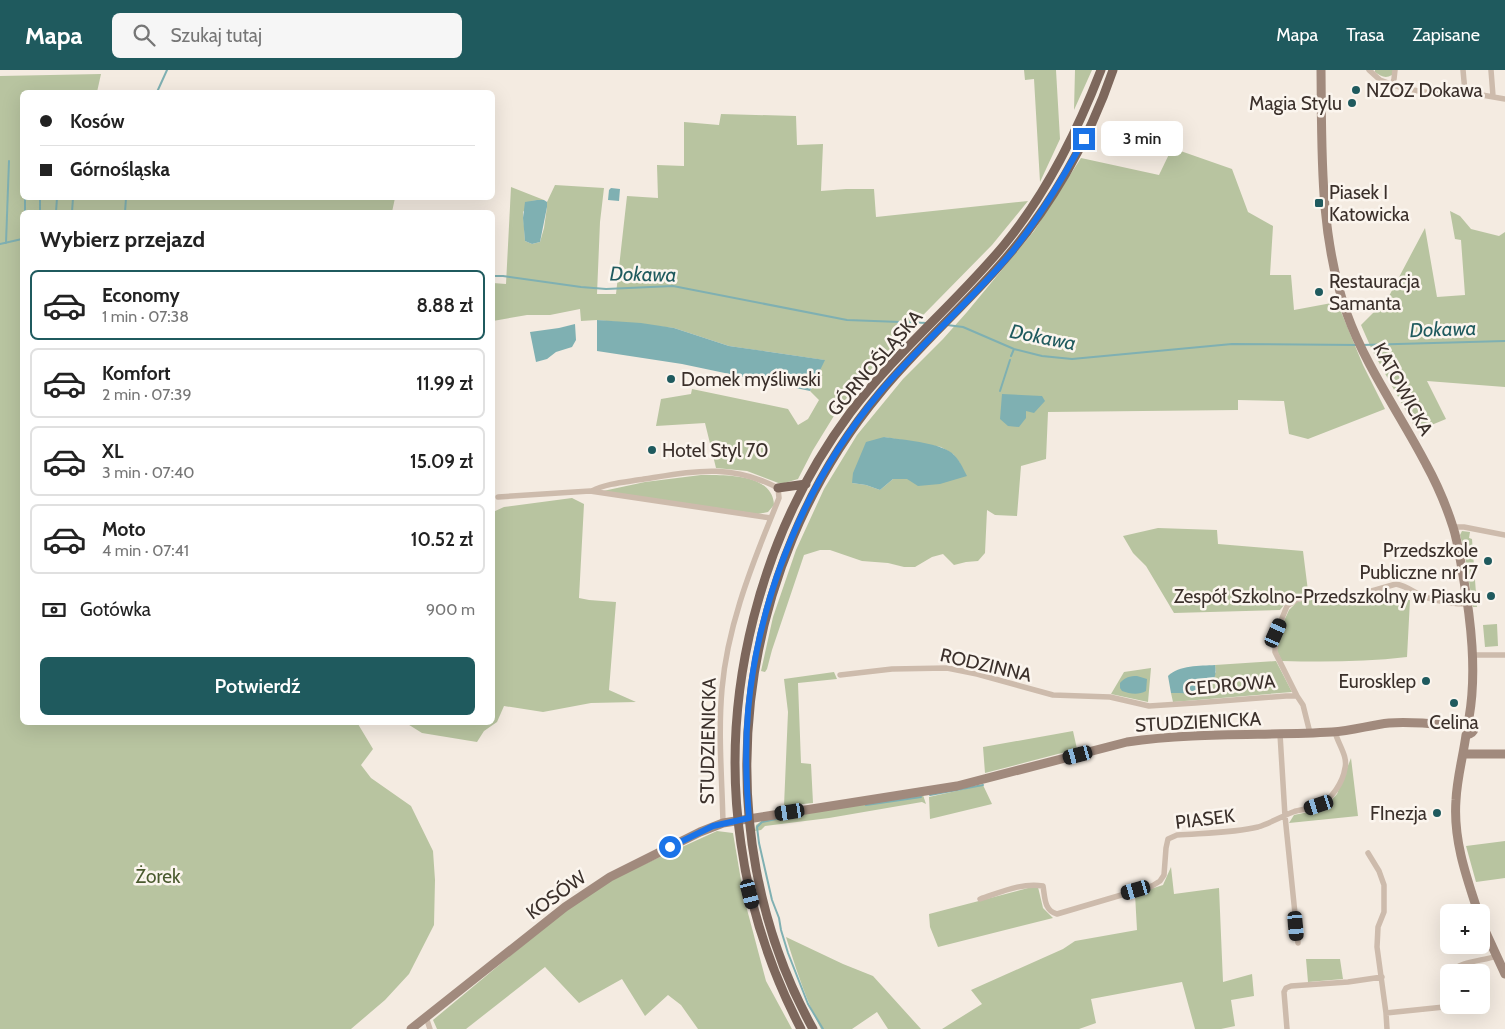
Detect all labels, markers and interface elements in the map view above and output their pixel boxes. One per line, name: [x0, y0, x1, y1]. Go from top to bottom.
search box: [112, 13, 462, 58]
text: Mapa: [25, 21, 82, 50]
icon: search: [130, 21, 158, 49]
text: Szukaj tutaj: [170, 24, 262, 47]
text: Mapa: [1276, 24, 1318, 46]
text: Trasa: [1346, 24, 1384, 46]
text: Zapisane: [1412, 24, 1480, 46]
place label: NZOZ Dokawa: [1366, 79, 1483, 102]
marker: NZOZ Dokawa: [1350, 84, 1362, 96]
place label: Magia Stylu: [1249, 92, 1342, 115]
marker: Magia Stylu: [1346, 97, 1358, 109]
text: Kosów: [70, 110, 125, 133]
callout: 3 min: [1102, 122, 1184, 156]
route end: [1073, 128, 1095, 150]
text: 3 min: [1123, 129, 1161, 148]
text: Górnośląska: [70, 158, 170, 181]
place label: Piasek I Katowicka: [1329, 181, 1409, 226]
marker: Piasek I Katowicka: [1313, 197, 1325, 209]
text: Wybierz przejazd: [40, 226, 205, 253]
water label: Dokawa: [609, 261, 677, 287]
place label: Restauracja Samanta: [1329, 270, 1420, 315]
icon: car: [42, 283, 87, 328]
text: Economy: [102, 284, 180, 307]
marker: Restauracja Samanta: [1313, 286, 1325, 298]
text: 8.88 zł: [416, 294, 473, 317]
street label: GÓRNOŚLĄSKA: [822, 304, 927, 421]
text: 1 min · 07:38: [102, 307, 189, 326]
water label: Dokawa: [1409, 316, 1477, 342]
water label: Dokawa: [1008, 319, 1078, 355]
street label: KATOWICKA: [1368, 339, 1438, 440]
icon: car: [42, 361, 87, 406]
text: Komfort: [102, 362, 171, 385]
place label: Domek myśliwski: [681, 368, 821, 391]
text: 11.99 zł: [416, 372, 473, 395]
marker: Domek myśliwski: [665, 373, 677, 385]
text: 2 min · 07:39: [102, 385, 191, 404]
icon: car: [42, 439, 87, 484]
place label: Hotel Styl 70: [662, 439, 769, 462]
text: XL: [102, 440, 123, 463]
marker: Hotel Styl 70: [646, 444, 658, 456]
text: 15.09 zł: [410, 450, 473, 473]
text: 3 min · 07:40: [102, 463, 194, 482]
icon: car: [42, 517, 87, 562]
text: Moto: [102, 518, 146, 541]
text: 10.52 zł: [411, 528, 473, 551]
place label: Przedszkole Publiczne nr 17: [1359, 539, 1478, 584]
text: 4 min · 07:41: [102, 541, 189, 560]
marker: Przedszkole Publiczne nr 17: [1482, 555, 1494, 567]
place label: Zespół Szkolno-Przedszkolny w Piasku: [1174, 585, 1481, 608]
marker: Zespół Szkolno-Przedszkolny w Piasku: [1485, 590, 1497, 602]
icon: cash: [40, 596, 68, 624]
text: Gotówka: [80, 598, 151, 621]
text: 900 m: [426, 600, 475, 619]
car: [1263, 616, 1288, 650]
street label: RODZINNA: [938, 643, 1034, 687]
button: Potwierdź: [40, 657, 475, 715]
street label: CEDROWA: [1184, 670, 1277, 700]
place label: Eurosklep: [1339, 670, 1416, 693]
marker: Eurosklep: [1420, 675, 1432, 687]
street label: STUDZIENICKA: [695, 677, 721, 804]
marker: Celina: [1448, 697, 1460, 709]
street label: STUDZIENICKA: [1134, 707, 1262, 737]
place label: Celina: [1429, 711, 1479, 734]
car: [1061, 744, 1094, 766]
car: [1302, 793, 1335, 817]
car: [774, 802, 805, 822]
place label: FInezja: [1370, 802, 1427, 825]
street label: PIASEK: [1174, 804, 1236, 834]
marker: FInezja: [1431, 807, 1443, 819]
route start: [659, 836, 681, 858]
park label: Żorek: [136, 865, 181, 888]
street label: KOSÓW: [521, 865, 590, 924]
car: [739, 878, 760, 910]
car: [1119, 879, 1152, 901]
map controls: [1440, 904, 1490, 1014]
button: +: [1440, 904, 1490, 954]
car: [1287, 910, 1304, 942]
button: −: [1440, 964, 1490, 1014]

